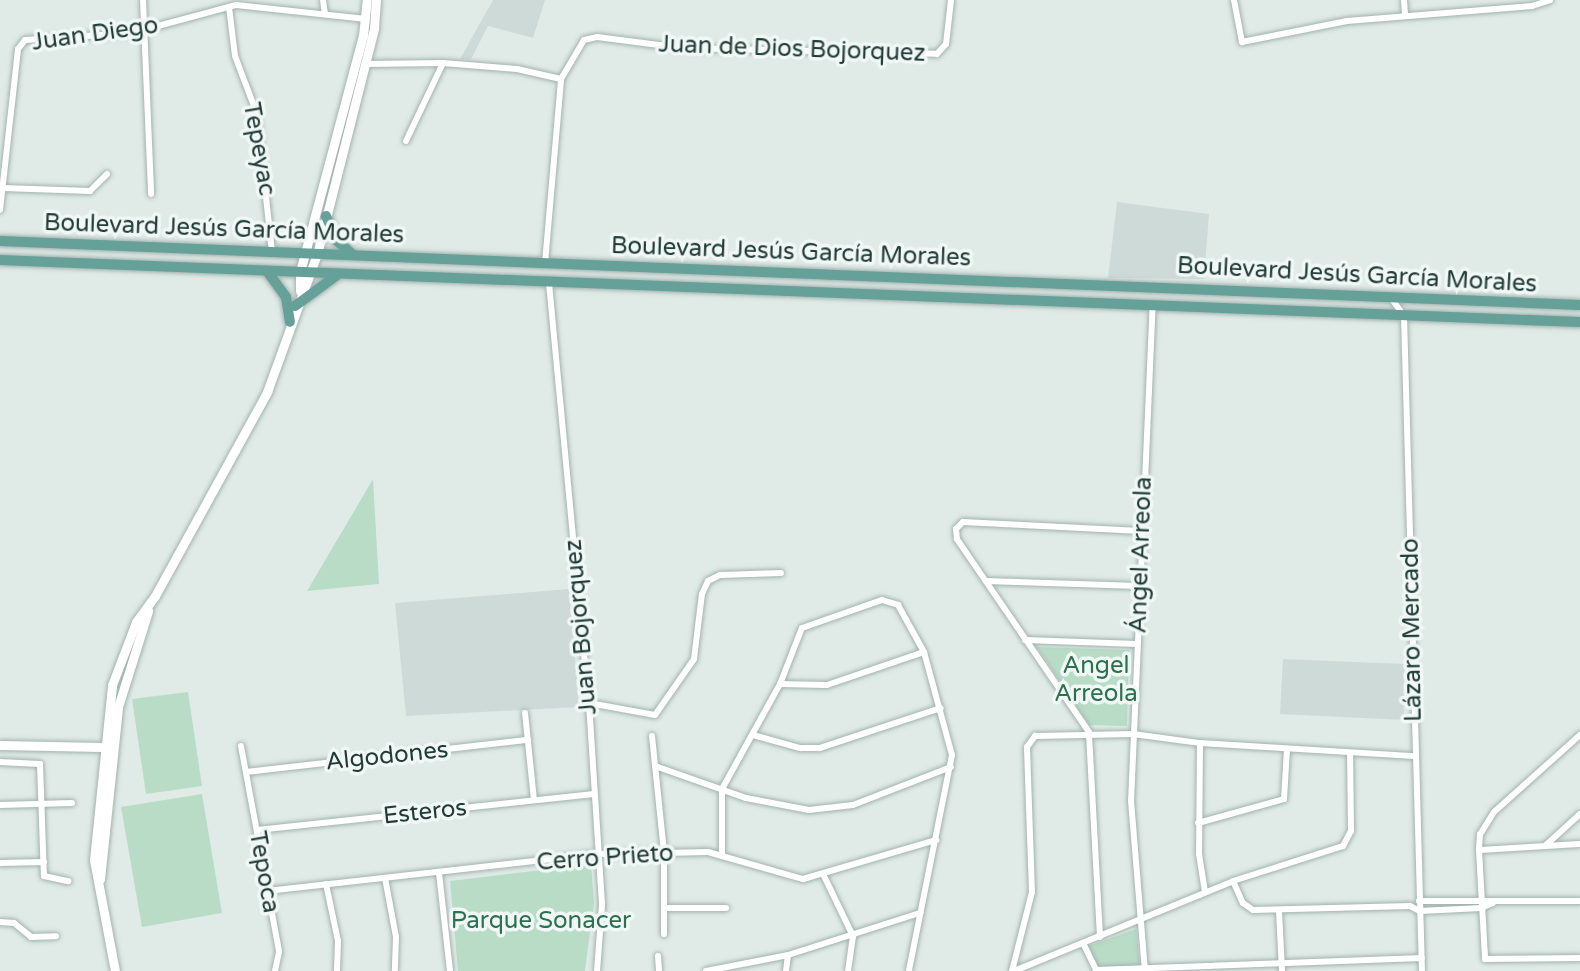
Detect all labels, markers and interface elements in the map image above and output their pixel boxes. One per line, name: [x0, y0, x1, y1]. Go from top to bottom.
street label: Juan Diego: [30, 11, 160, 57]
street label: Juan de Dios Bojorquez: [658, 30, 926, 68]
street label: Tepeyac: [237, 100, 281, 198]
street label: Boulevard Jesús García Morales: [43, 208, 405, 250]
street label: Boulevard Jesús García Morales: [610, 231, 972, 273]
street label: Boulevard Jesús García Morales: [1176, 251, 1538, 299]
street label: Ángel Arreola: [1124, 476, 1158, 634]
street label: Juan Bojorquez: [559, 538, 603, 716]
street label: Lázaro Mercado: [1396, 538, 1428, 722]
park label: Angel Arreola: [1054, 652, 1138, 708]
street label: Algodones: [324, 735, 450, 777]
street label: Esteros: [382, 793, 468, 831]
street label: Tepoca: [243, 829, 285, 915]
street label: Cerro Prieto: [536, 839, 674, 877]
park label: Parque Sonacer: [451, 907, 631, 935]

